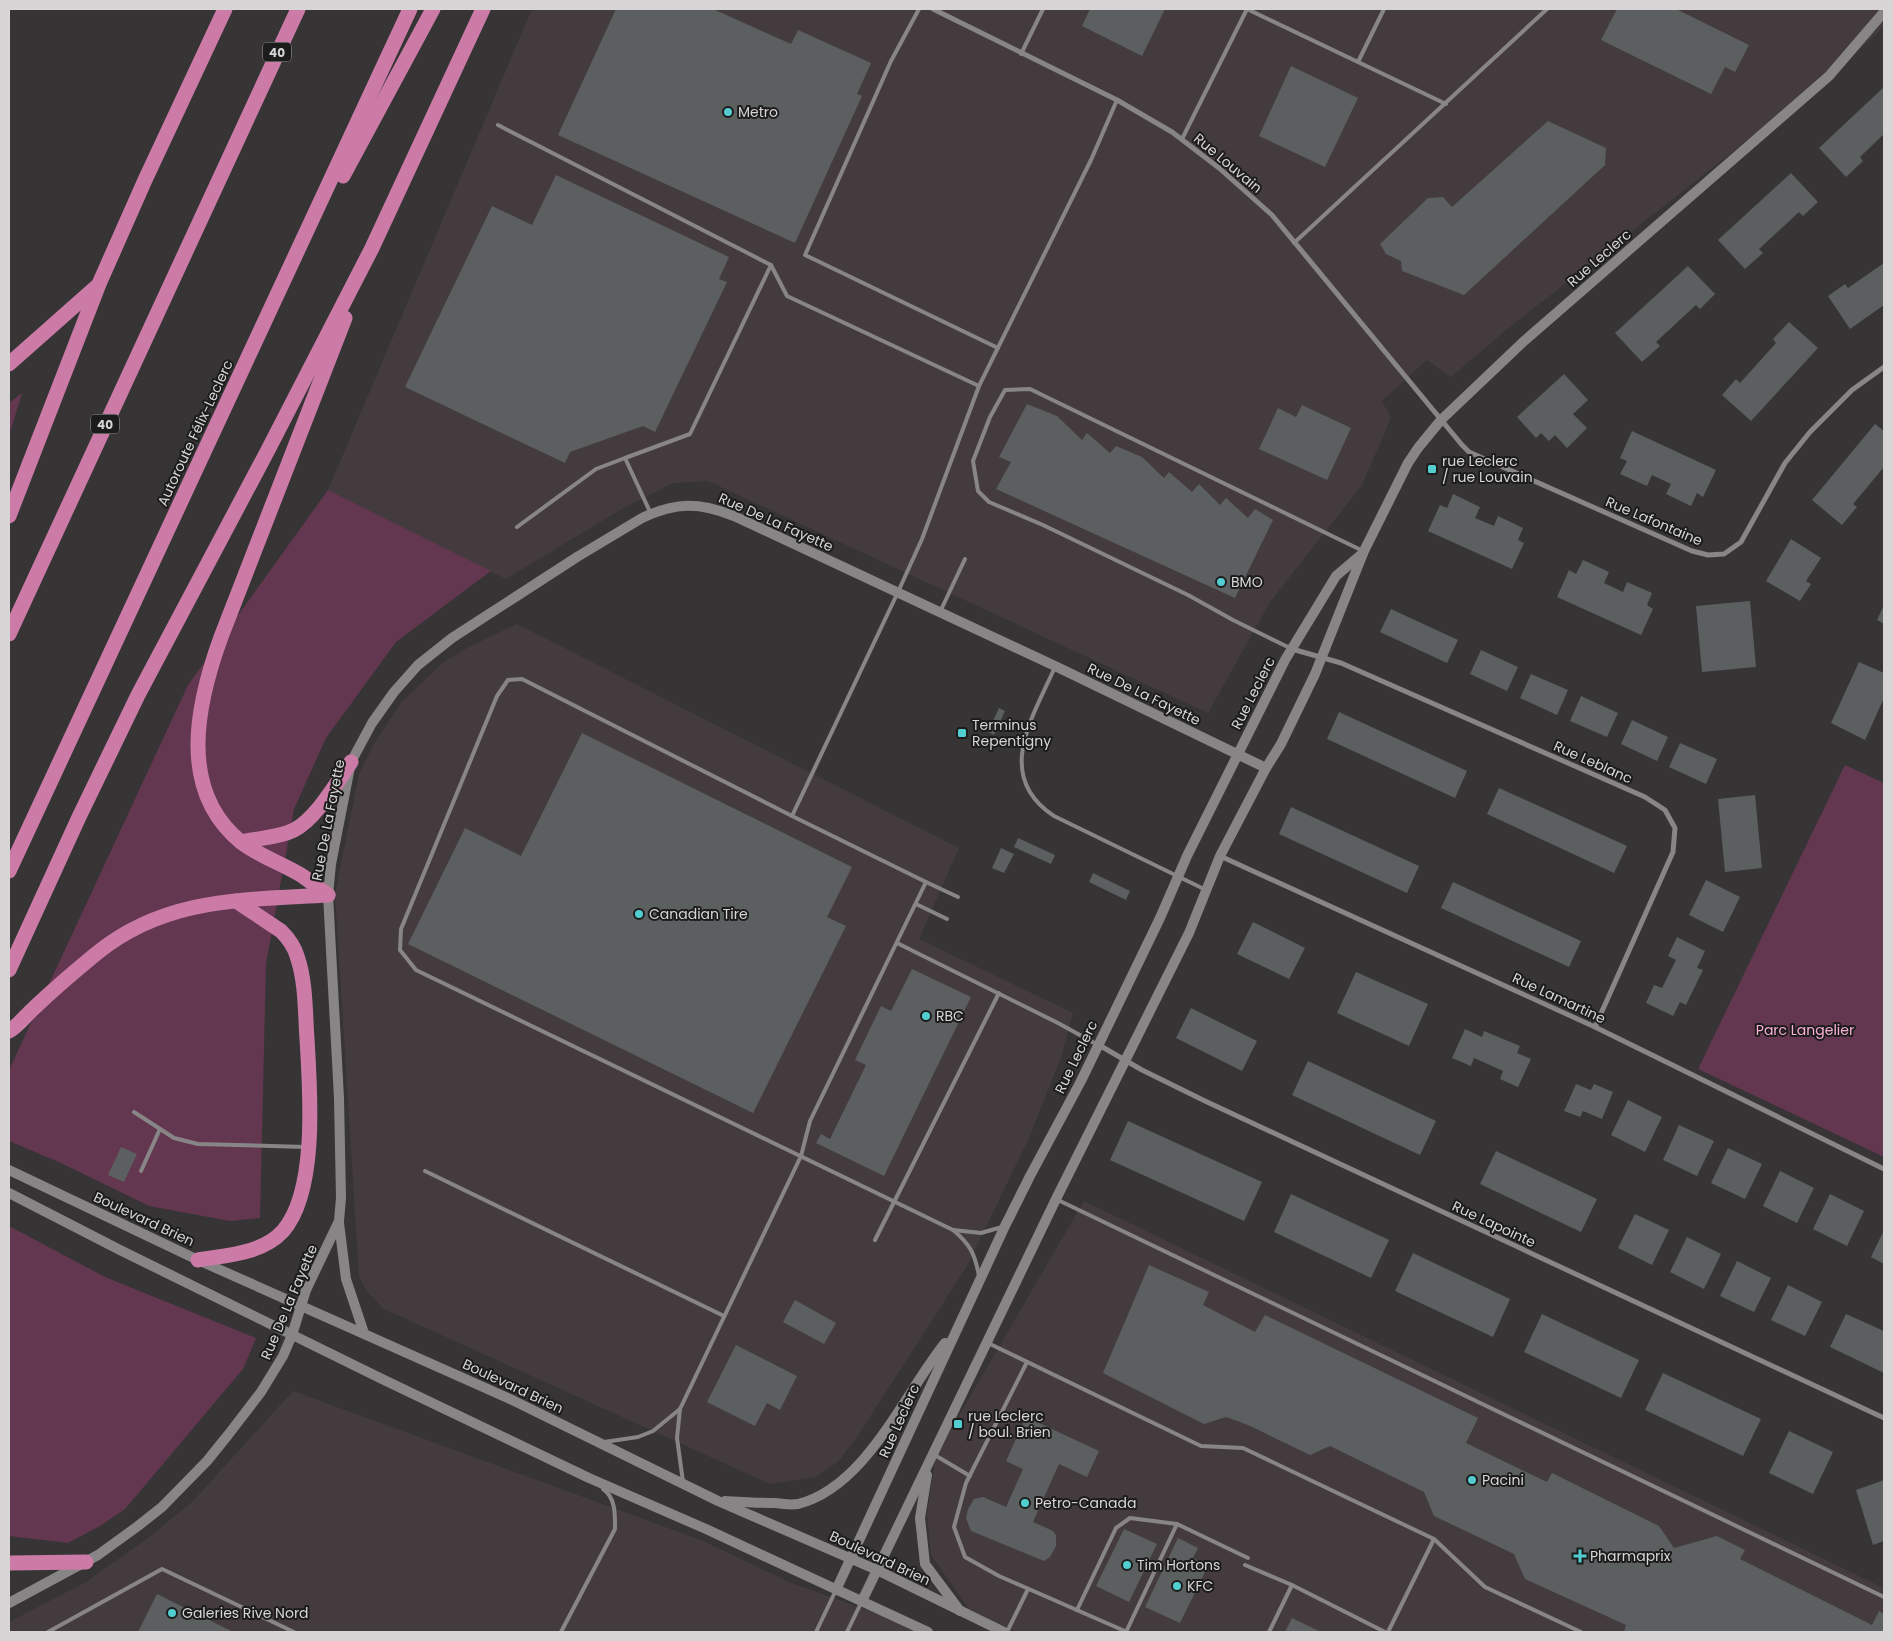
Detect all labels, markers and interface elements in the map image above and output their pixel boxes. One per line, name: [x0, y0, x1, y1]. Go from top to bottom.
road number: 40: [263, 42, 291, 62]
place label: Metro: [738, 102, 778, 122]
marker: Metro: [722, 106, 734, 118]
street label: Rue Louvain: [1190, 128, 1266, 198]
street label: Rue Leclerc: [1563, 225, 1635, 291]
street label: Autoroute Félix-Leclerc: [152, 357, 238, 509]
road number: 40: [91, 414, 119, 434]
place label: rue Leclerc / rue Louvain: [1442, 451, 1533, 487]
marker: rue Leclerc / rue Louvain: [1426, 463, 1438, 475]
street label: Rue De La Fayette: [716, 488, 837, 556]
street label: Rue Lafontaine: [1602, 492, 1706, 551]
place label: BMO: [1231, 572, 1263, 592]
marker: BMO: [1215, 576, 1227, 588]
street label: Rue Leclerc: [1226, 653, 1280, 733]
street label: Rue De La Fayette: [1084, 658, 1204, 730]
place label: Terminus Repentigny: [972, 715, 1051, 751]
marker: Terminus Repentigny: [956, 727, 968, 739]
street label: Rue Leblanc: [1550, 736, 1636, 788]
street label: Rue De La Fayette: [306, 757, 350, 882]
place label: Canadian Tire: [649, 904, 748, 924]
marker: Canadian Tire: [633, 908, 645, 920]
street label: Rue Lamartine: [1509, 968, 1609, 1028]
place label: RBC: [936, 1006, 964, 1026]
marker: RBC: [920, 1010, 932, 1022]
street label: Rue Leclerc: [1050, 1017, 1102, 1097]
park label: Parc Langelier: [1756, 1020, 1854, 1040]
street label: Boulevard Brien: [90, 1187, 198, 1251]
street label: Rue Lapointe: [1449, 1196, 1539, 1252]
street label: Rue De La Fayette: [256, 1241, 322, 1363]
street label: Boulevard Brien: [459, 1354, 567, 1418]
street label: Rue Leclerc: [874, 1381, 924, 1461]
place label: rue Leclerc / boul. Brien: [968, 1406, 1051, 1442]
marker: rue Leclerc / boul. Brien: [952, 1418, 964, 1430]
place label: Pacini: [1482, 1470, 1524, 1490]
marker: Pacini: [1466, 1474, 1478, 1486]
place label: Petro-Canada: [1035, 1493, 1136, 1513]
marker: Petro-Canada: [1019, 1497, 1031, 1509]
street label: Boulevard Brien: [826, 1526, 934, 1590]
place label: Pharmaprix: [1590, 1546, 1671, 1566]
marker: Pharmaprix: [1574, 1550, 1586, 1562]
place label: Tim Hortons: [1137, 1555, 1220, 1575]
marker: Tim Hortons: [1121, 1559, 1133, 1571]
place label: KFC: [1187, 1576, 1213, 1596]
marker: KFC: [1171, 1580, 1183, 1592]
place label: Galeries Rive Nord: [182, 1603, 309, 1623]
marker: Galeries Rive Nord: [166, 1607, 178, 1619]

